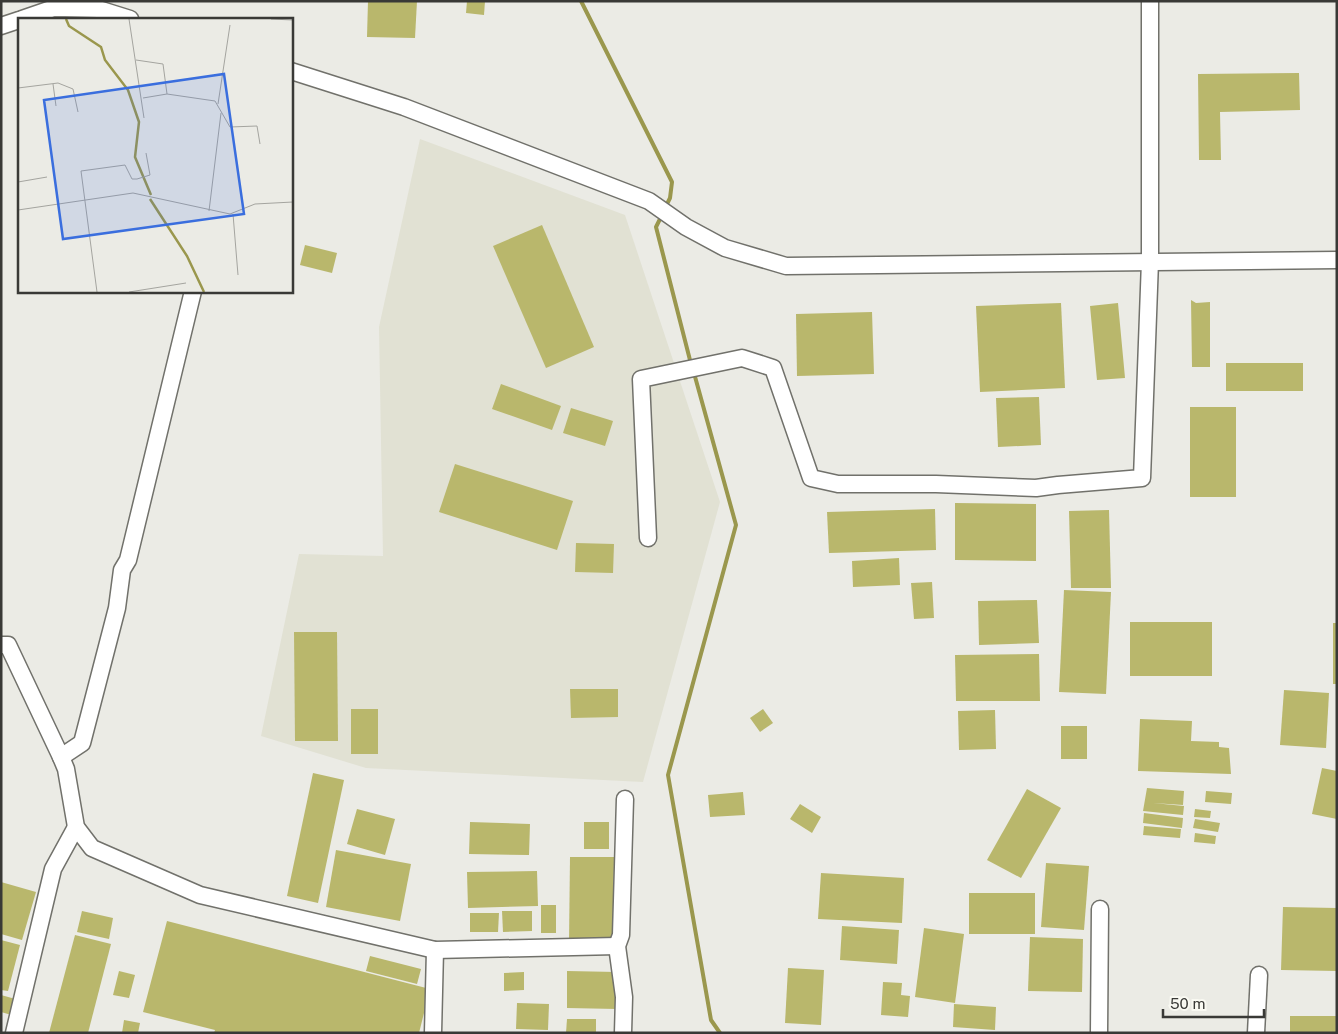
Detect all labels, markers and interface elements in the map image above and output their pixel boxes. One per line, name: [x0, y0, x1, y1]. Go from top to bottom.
inset map: [18, 18, 292, 292]
scale bar: [1163, 986, 1264, 1018]
text: 50 m: [1170, 995, 1205, 1012]

